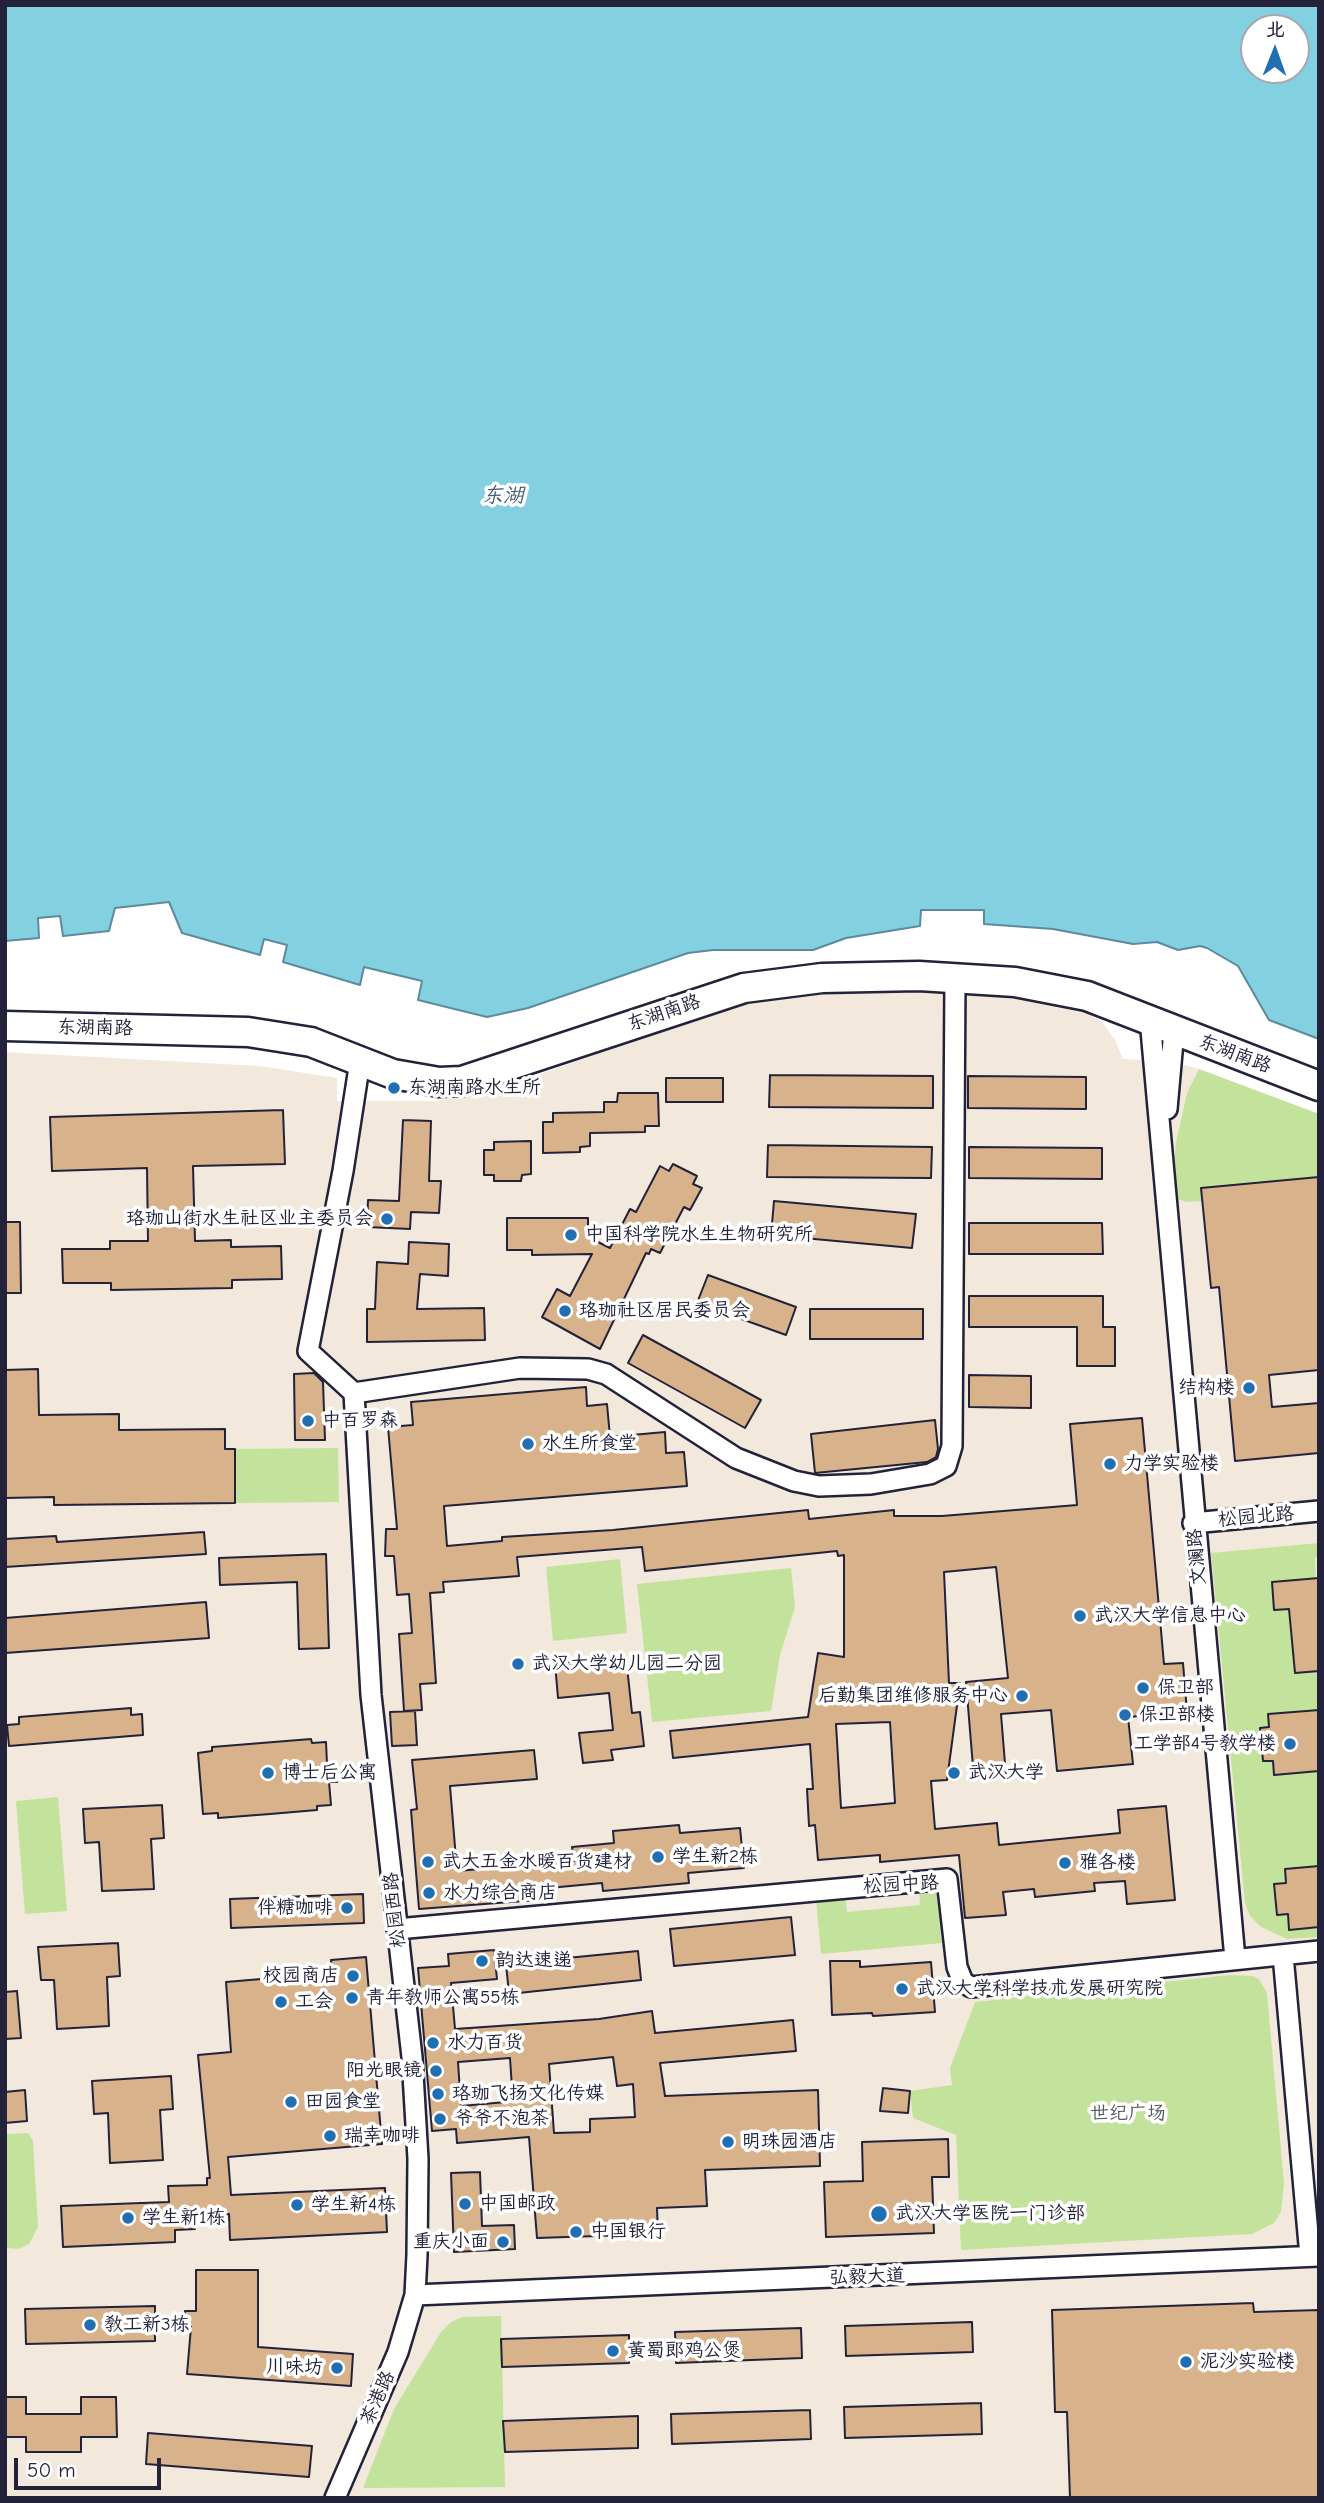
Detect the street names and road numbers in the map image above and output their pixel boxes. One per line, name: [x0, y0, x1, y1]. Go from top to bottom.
street label: 东湖南路: [624, 990, 704, 1036]
street label: 东湖南路: [57, 1016, 133, 1040]
street label: 东湖南路: [1195, 1030, 1275, 1078]
street label: 松园北路: [1217, 1502, 1295, 1532]
street label: 文澜路: [1183, 1528, 1211, 1586]
street label: 松园西路: [380, 1871, 410, 1949]
street label: 松园中路: [862, 1872, 940, 1898]
street label: 弘毅大道: [829, 2264, 905, 2290]
street label: 茶港路: [356, 2367, 400, 2429]

